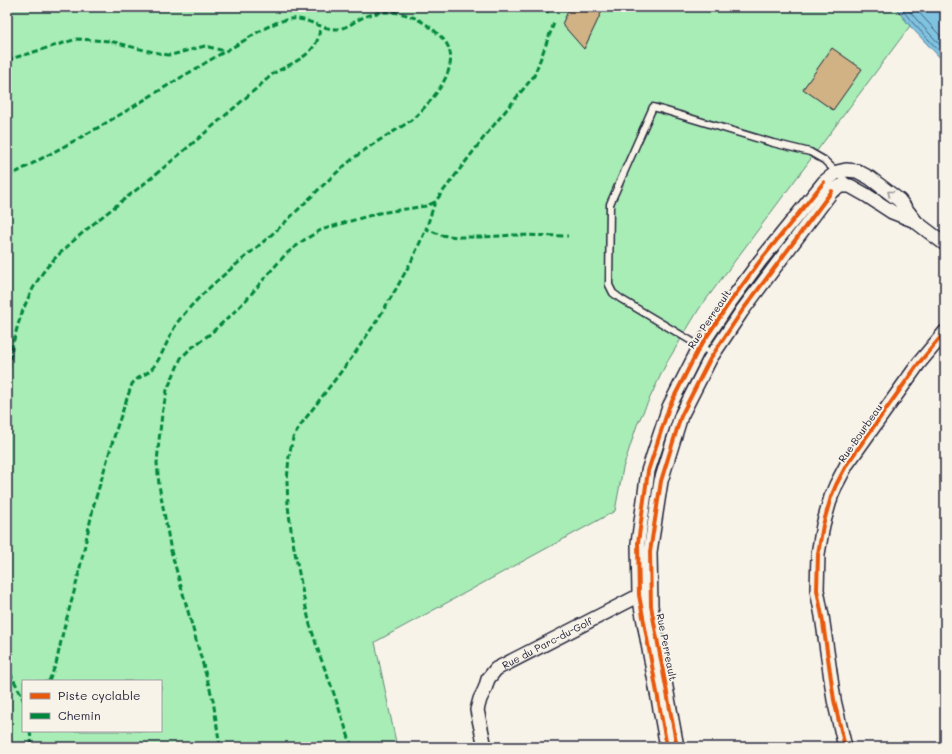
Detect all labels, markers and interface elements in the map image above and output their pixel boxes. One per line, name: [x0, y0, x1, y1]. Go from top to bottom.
one-way arrow: [887, 191, 894, 198]
street label: Rue Perreault: [684, 287, 734, 351]
street label: Rue Bourbeau: [835, 401, 885, 465]
street label: Rue Perreault: [654, 612, 680, 682]
street label: Rue du Parc-du-Golf: [499, 613, 596, 672]
legend: [22, 680, 162, 732]
text: Piste cyclable: [58, 687, 140, 703]
text: Chemin: [58, 707, 101, 723]

